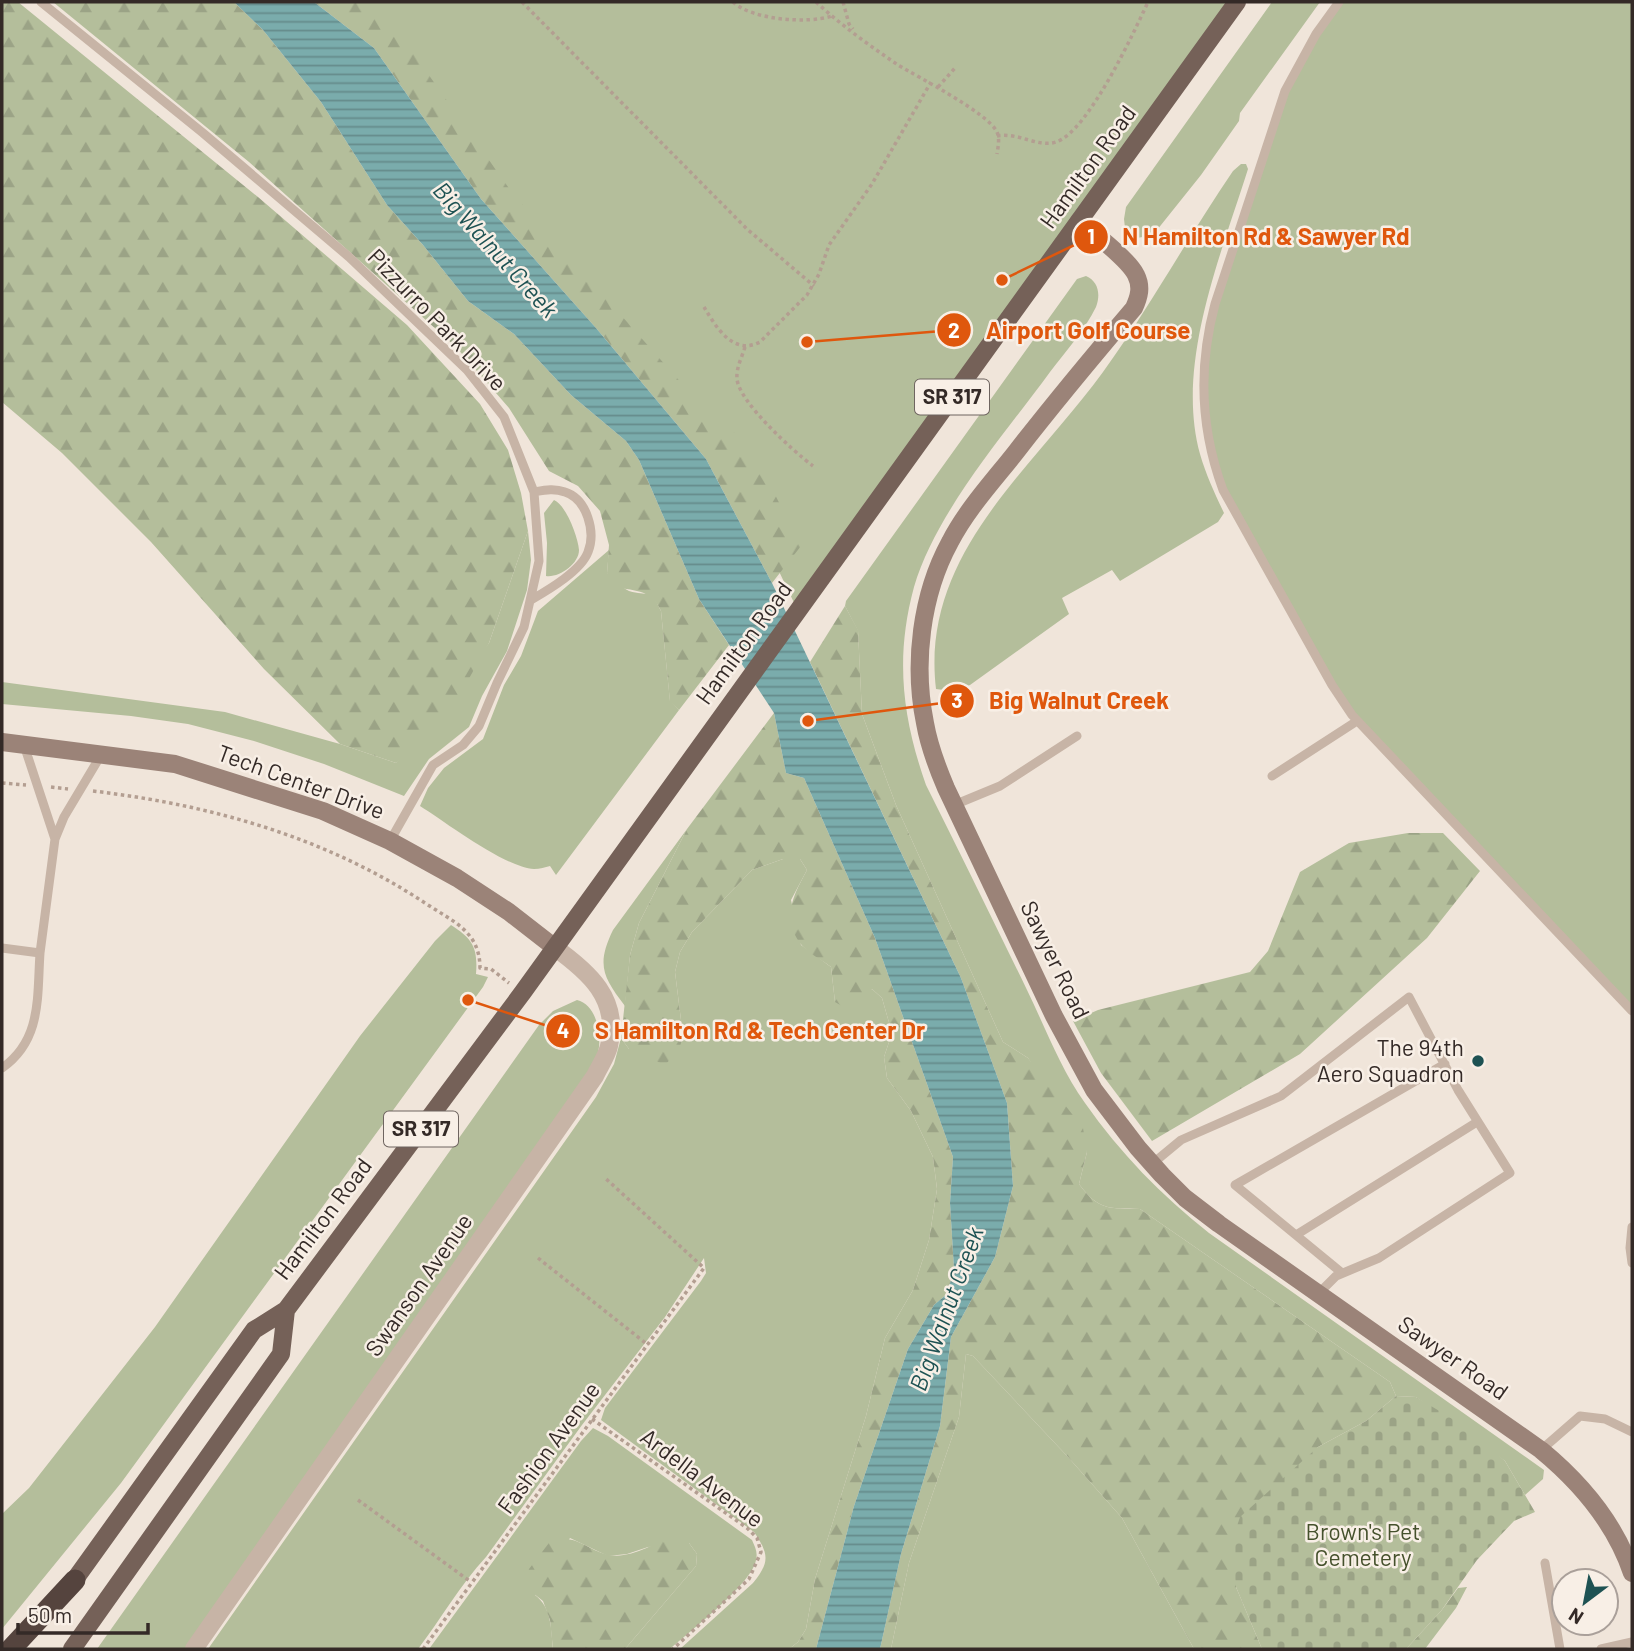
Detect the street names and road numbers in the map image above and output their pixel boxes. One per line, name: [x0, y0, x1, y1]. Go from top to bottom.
street label: Hamilton Road: [1033, 99, 1141, 233]
street label: Pizzurro Park Drive: [363, 242, 513, 396]
road number: SR 317: [915, 380, 989, 414]
street label: Hamilton Road: [689, 575, 797, 709]
street label: Tech Center Drive: [214, 738, 389, 824]
street label: Sawyer Road: [1015, 896, 1097, 1023]
road number: SR 317: [384, 1112, 458, 1146]
street label: Hamilton Road: [267, 1152, 377, 1285]
street label: Swanson Avenue: [359, 1208, 478, 1361]
street label: Sawyer Road: [1393, 1309, 1514, 1405]
street label: Fashion Avenue: [491, 1376, 605, 1519]
street label: Ardella Avenue: [635, 1422, 770, 1533]

